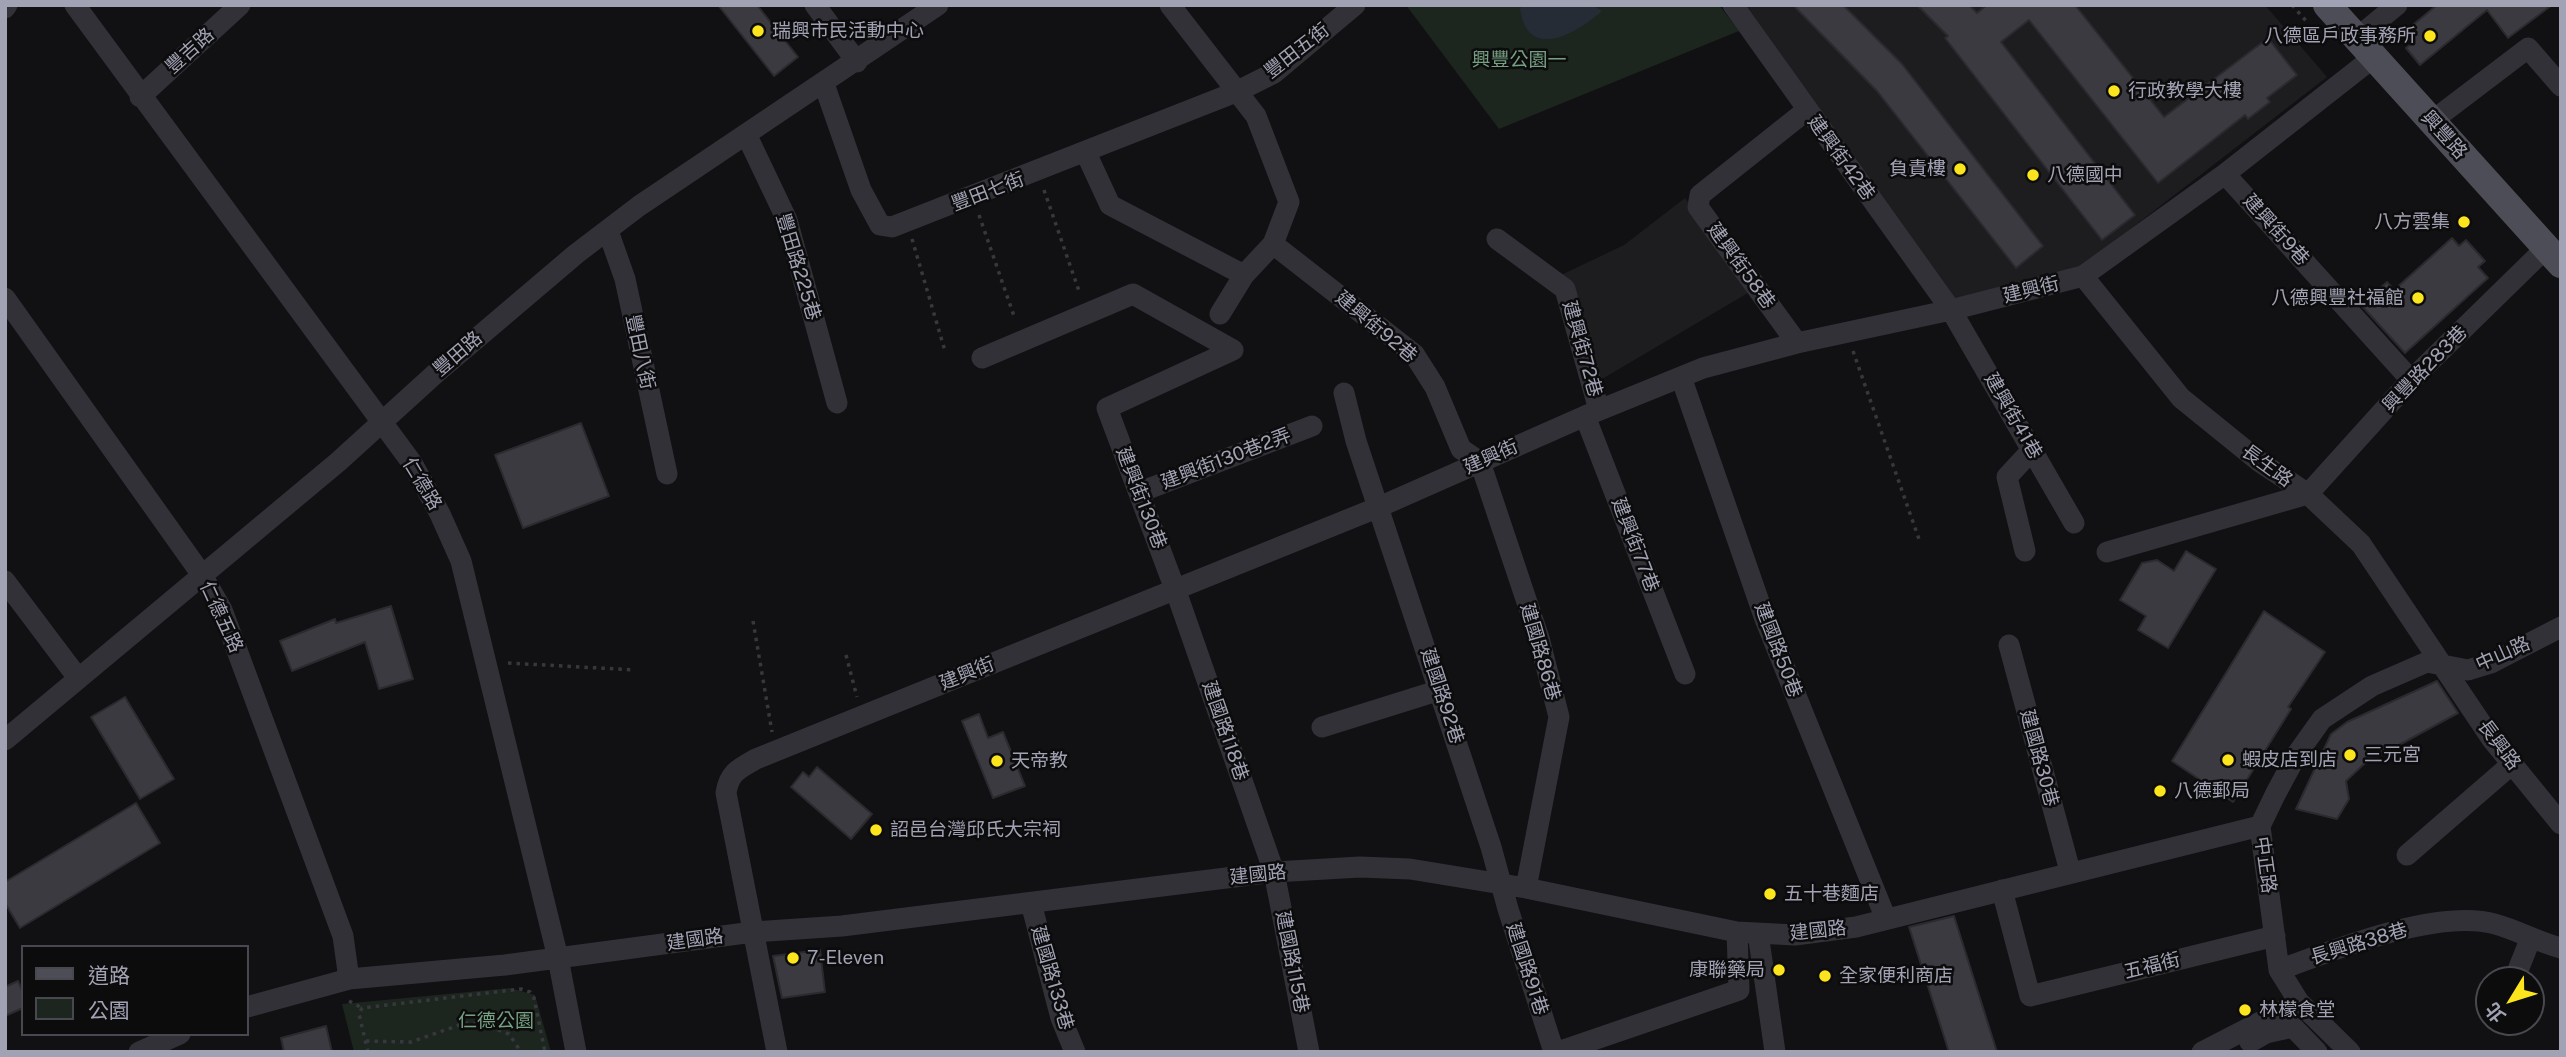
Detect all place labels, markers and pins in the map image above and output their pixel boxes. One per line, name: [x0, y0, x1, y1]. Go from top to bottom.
place label: 瑞興市民活動中心: [772, 20, 924, 42]
marker: 瑞興市民活動中心: [750, 23, 766, 39]
place label: 八德區戶政事務所: [2264, 25, 2416, 47]
marker: 八德區戶政事務所: [2422, 28, 2438, 44]
place label: 行政教學大樓: [2128, 80, 2242, 102]
marker: 行政教學大樓: [2106, 83, 2122, 99]
place label: 負責樓: [1889, 158, 1946, 180]
marker: 負責樓: [1952, 161, 1968, 177]
place label: 八德國中: [2047, 164, 2123, 186]
marker: 八德國中: [2025, 167, 2041, 183]
place label: 八方雲集: [2374, 211, 2450, 233]
marker: 八方雲集: [2456, 214, 2472, 230]
place label: 八德興豐社福館: [2271, 287, 2404, 309]
marker: 八德興豐社福館: [2410, 290, 2426, 306]
place label: 三元宮: [2364, 744, 2421, 766]
marker: 三元宮: [2342, 747, 2358, 763]
place label: 蝦皮店到店: [2242, 749, 2337, 771]
place label: 天帝教: [1011, 750, 1068, 772]
marker: 蝦皮店到店: [2220, 752, 2236, 768]
marker: 天帝教: [989, 753, 1005, 769]
place label: 八德郵局: [2174, 780, 2250, 802]
marker: 八德郵局: [2152, 783, 2168, 799]
place label: 詔邑台灣邱氏大宗祠: [890, 819, 1061, 841]
marker: 詔邑台灣邱氏大宗祠: [868, 822, 884, 838]
place label: 五十巷麵店: [1784, 883, 1879, 905]
marker: 五十巷麵店: [1762, 886, 1778, 902]
place label: 7-Eleven: [807, 947, 884, 969]
marker: 7-Eleven: [785, 950, 801, 966]
place label: 康聯藥局: [1689, 959, 1765, 981]
marker: 康聯藥局: [1771, 962, 1787, 978]
place label: 全家便利商店: [1839, 965, 1953, 987]
marker: 全家便利商店: [1817, 968, 1833, 984]
place label: 林檬食堂: [2259, 999, 2335, 1021]
marker: 林檬食堂: [2237, 1002, 2253, 1018]

